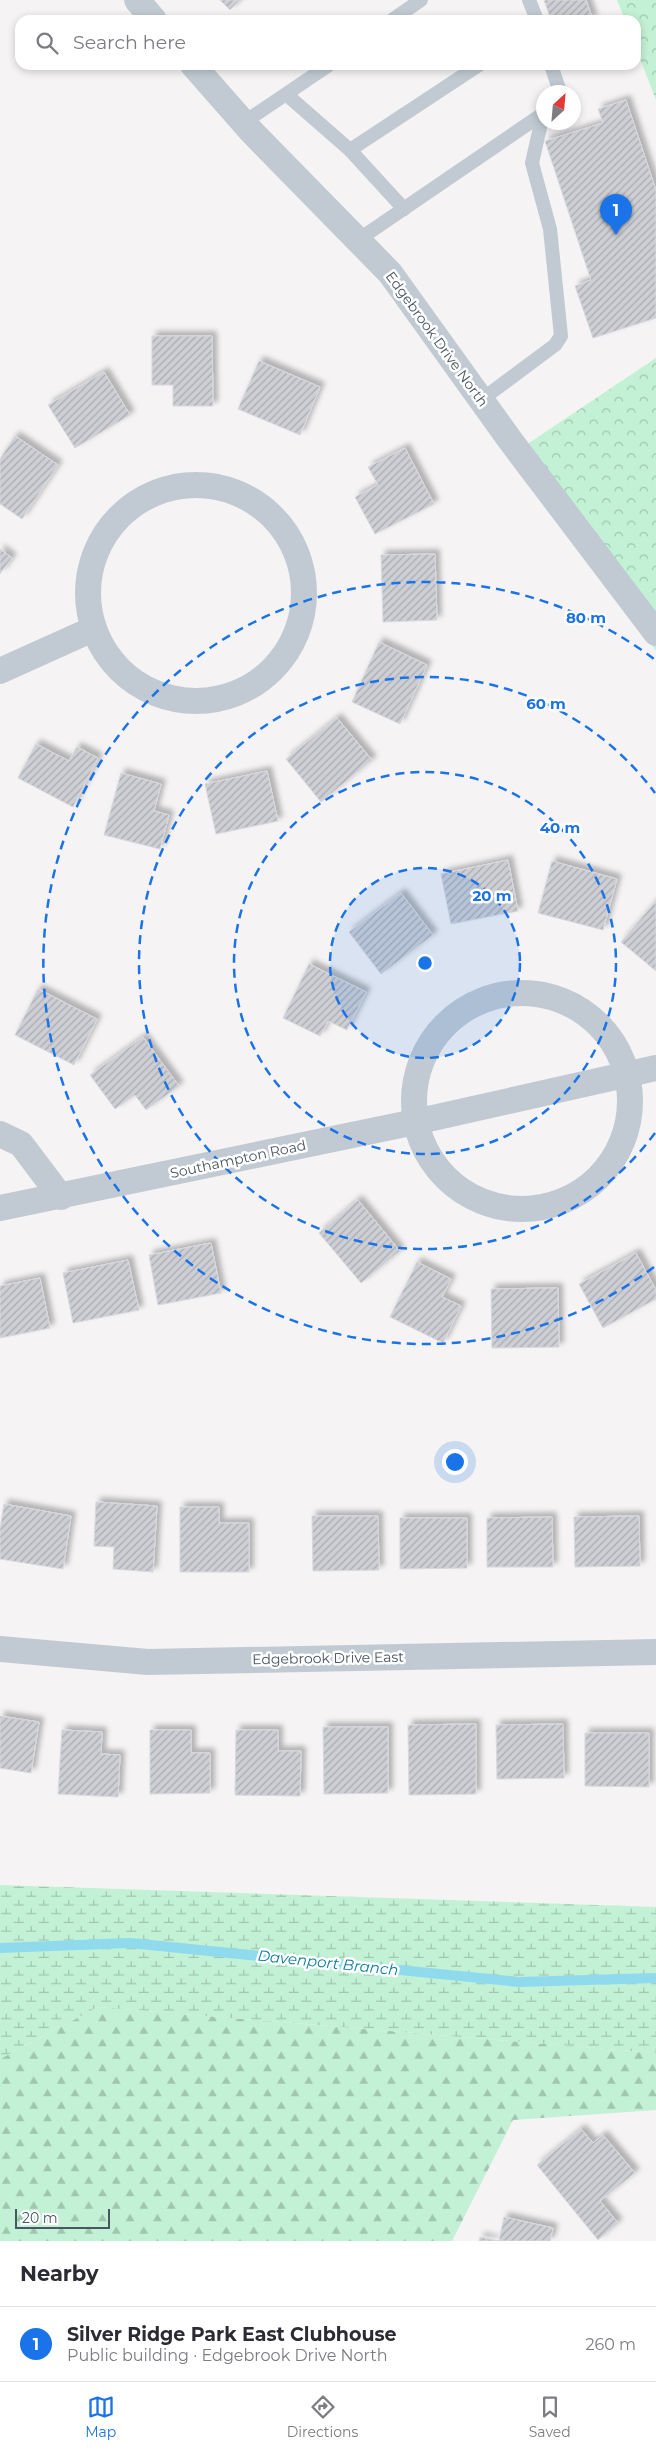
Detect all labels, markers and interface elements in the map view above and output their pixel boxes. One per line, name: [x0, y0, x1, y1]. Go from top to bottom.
search box: [15, 15, 641, 70]
icon: search: [33, 29, 61, 57]
text: Search here: [73, 31, 186, 54]
north arrow: [536, 85, 581, 130]
pin: 1: [600, 194, 632, 235]
street label: Edgebrook Drive North: [382, 268, 492, 410]
text: 80 m: [566, 608, 606, 627]
text: 60 m: [526, 694, 566, 713]
text: 40 m: [540, 818, 580, 837]
text: 20 m: [472, 886, 512, 905]
centre of rings: [416, 954, 434, 972]
street label: Southampton Road: [168, 1136, 308, 1182]
your location: [442, 1449, 468, 1475]
street label: Edgebrook Drive East: [252, 1648, 404, 1668]
water label: Davenport Branch: [257, 1946, 399, 1979]
scale bar: [15, 2206, 110, 2229]
text: 20 m: [22, 2209, 58, 2227]
text: Nearby: [20, 2261, 99, 2286]
text: Silver Ridge Park East Clubhouse: [67, 2323, 397, 2346]
text: 1: [33, 2335, 39, 2354]
text: 260 m: [585, 2335, 636, 2354]
text: Public building · Edgebrook Drive North: [67, 2346, 388, 2365]
tab: Map: [85, 2393, 116, 2441]
tab: Directions: [287, 2393, 358, 2441]
tab: Saved: [529, 2393, 571, 2441]

